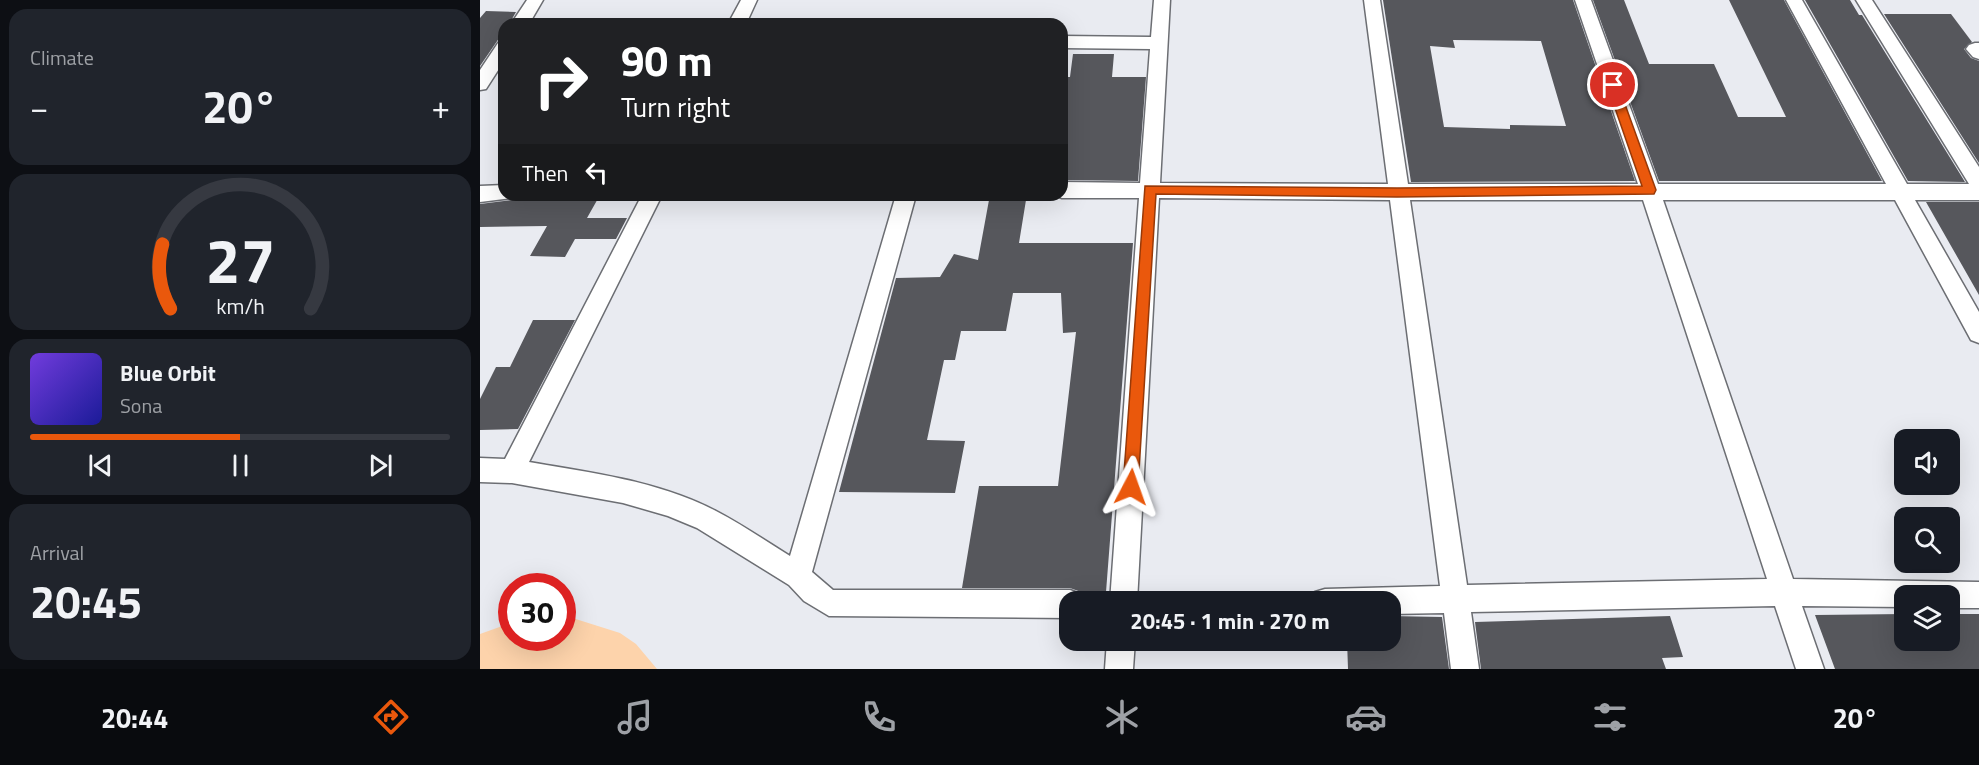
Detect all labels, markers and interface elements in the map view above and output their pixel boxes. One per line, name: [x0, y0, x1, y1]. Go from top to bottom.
text: 90 m: [621, 28, 713, 92]
text: Climate: [30, 42, 94, 73]
icon: right: [522, 42, 600, 120]
pin: [1587, 59, 1638, 110]
icon: arrive: [1596, 68, 1629, 101]
text: 20°: [202, 72, 278, 140]
text: −: [30, 82, 48, 132]
text: +: [432, 82, 450, 132]
text: Turn right: [621, 86, 730, 127]
text: Then: [522, 156, 568, 190]
icon: left: [580, 156, 613, 189]
text: 27: [205, 212, 275, 307]
text: km/h: [216, 290, 264, 322]
text: Blue Orbit: [120, 356, 216, 390]
text: Sona: [120, 390, 162, 421]
map controls: [1894, 429, 1960, 651]
button: sound: [1894, 429, 1960, 495]
icon: previous: [84, 449, 117, 482]
icon: pause: [224, 449, 257, 482]
icon: next: [364, 449, 397, 482]
position arrow: [1099, 455, 1163, 519]
button: search: [1894, 507, 1960, 573]
text: Arrival: [30, 537, 84, 568]
text: 20:45: [30, 567, 142, 635]
speed limit sign: 30: [498, 573, 576, 651]
button: layers: [1894, 585, 1960, 651]
text: 20:45 · 1 min · 270 m: [1130, 604, 1330, 638]
icon: directions: [370, 696, 412, 738]
icon: music: [614, 696, 656, 738]
icon: phone: [858, 696, 900, 738]
icon: climate: [1101, 696, 1143, 738]
icon: car: [1345, 696, 1387, 738]
icon: filters: [1589, 696, 1631, 738]
text: 20:44: [101, 697, 168, 738]
text: 20°: [1833, 697, 1878, 738]

